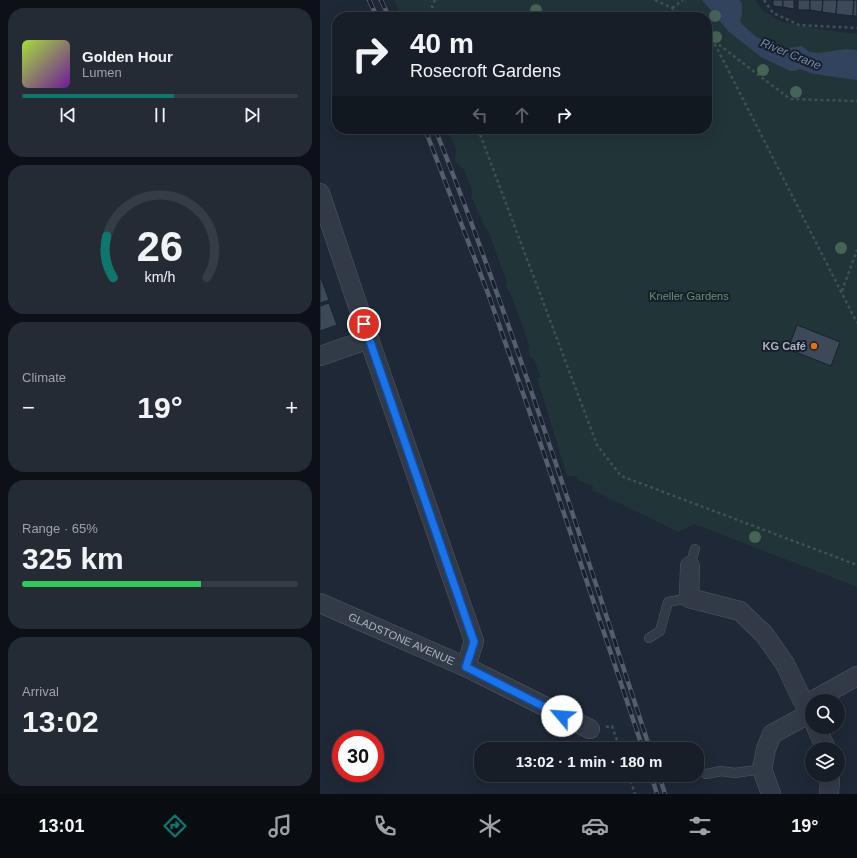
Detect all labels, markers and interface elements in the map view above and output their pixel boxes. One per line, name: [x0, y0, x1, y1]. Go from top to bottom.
icon: right: [344, 28, 396, 80]
text: 40 m: [410, 28, 474, 59]
water label: River Crane: [759, 36, 824, 73]
text: Golden Hour: [82, 48, 173, 65]
text: Rosecroft Gardens: [410, 61, 561, 81]
text: Lumen: [82, 65, 122, 80]
icon: previous: [57, 104, 79, 126]
icon: pause: [149, 104, 171, 126]
icon: next: [241, 104, 263, 126]
icon: left: [469, 104, 491, 126]
icon: ahead: [511, 104, 533, 126]
icon: right: [553, 104, 575, 126]
text: 26: [137, 223, 183, 270]
text: km/h: [145, 268, 176, 284]
park label: Kneller Gardens: [649, 290, 729, 302]
pin: [347, 307, 381, 341]
icon: arrive: [353, 313, 375, 335]
place label: KG Café: [763, 340, 806, 352]
marker: KG Café: [809, 341, 819, 351]
text: Climate: [22, 370, 66, 385]
text: 19°: [137, 391, 183, 424]
text: −: [22, 395, 35, 420]
text: +: [285, 395, 298, 420]
text: Range · 65%: [22, 521, 98, 536]
text: 325 km: [22, 542, 124, 575]
street label: GLADSTONE AVENUE: [347, 610, 456, 667]
text: Arrival: [22, 684, 59, 699]
map controls: [805, 694, 845, 782]
button: search: [805, 694, 845, 734]
position arrow: [541, 695, 583, 737]
text: 13:02: [22, 705, 99, 738]
speed limit sign: 30: [332, 730, 384, 782]
button: layers: [805, 742, 845, 782]
text: 13:02 · 1 min · 180 m: [516, 753, 662, 770]
icon: directions: [161, 812, 189, 840]
icon: music: [266, 812, 294, 840]
icon: phone: [371, 812, 399, 840]
icon: climate: [476, 812, 504, 840]
icon: car: [581, 812, 609, 840]
icon: filters: [686, 812, 714, 840]
text: 13:01: [38, 816, 85, 836]
text: 19°: [791, 816, 818, 836]

